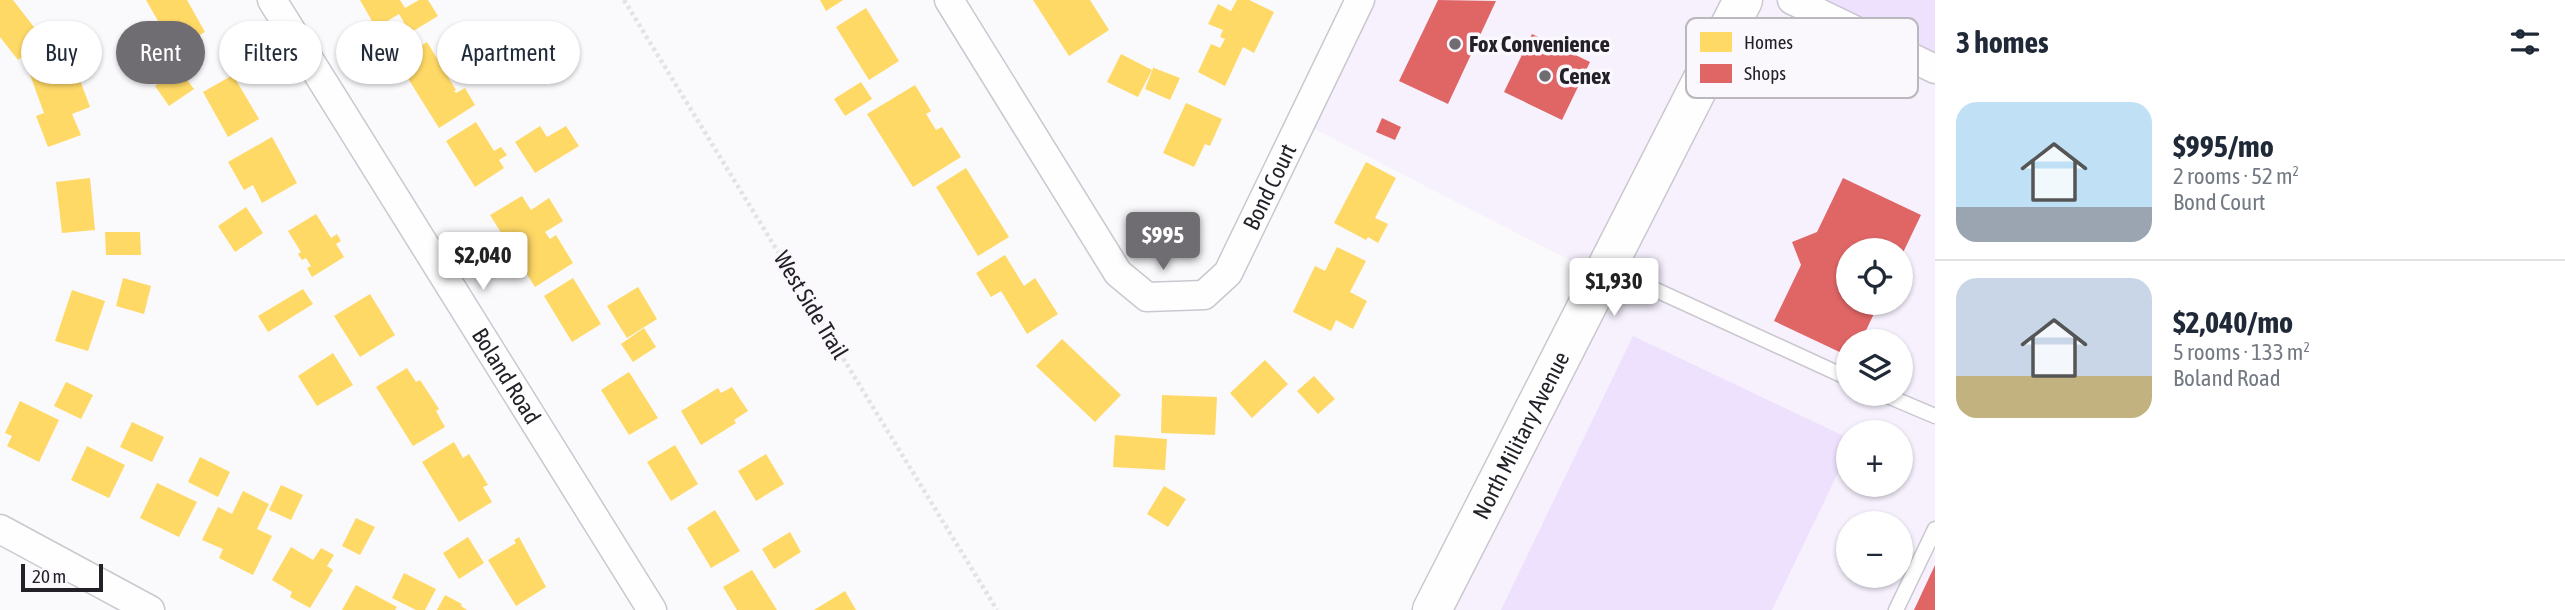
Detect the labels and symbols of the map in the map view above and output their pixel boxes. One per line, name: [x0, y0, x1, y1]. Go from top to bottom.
legend: [1686, 18, 1918, 98]
place label: Fox Convenience: [1469, 31, 1610, 57]
text: Homes: [1744, 31, 1793, 53]
marker: Fox Convenience: [1447, 36, 1463, 52]
text: Shops: [1744, 62, 1786, 84]
place label: Cenex: [1559, 63, 1610, 89]
marker: Cenex: [1537, 68, 1553, 84]
street label: Bond Court: [1238, 140, 1301, 234]
pin: $995: [1122, 212, 1204, 272]
pin: $2,040: [426, 232, 540, 292]
street label: West Side Trail: [769, 246, 853, 364]
pin: $1,930: [1557, 258, 1671, 318]
street label: Boland Road: [467, 323, 546, 429]
street label: North Military Avenue: [1468, 347, 1575, 523]
scale bar: [21, 561, 103, 593]

